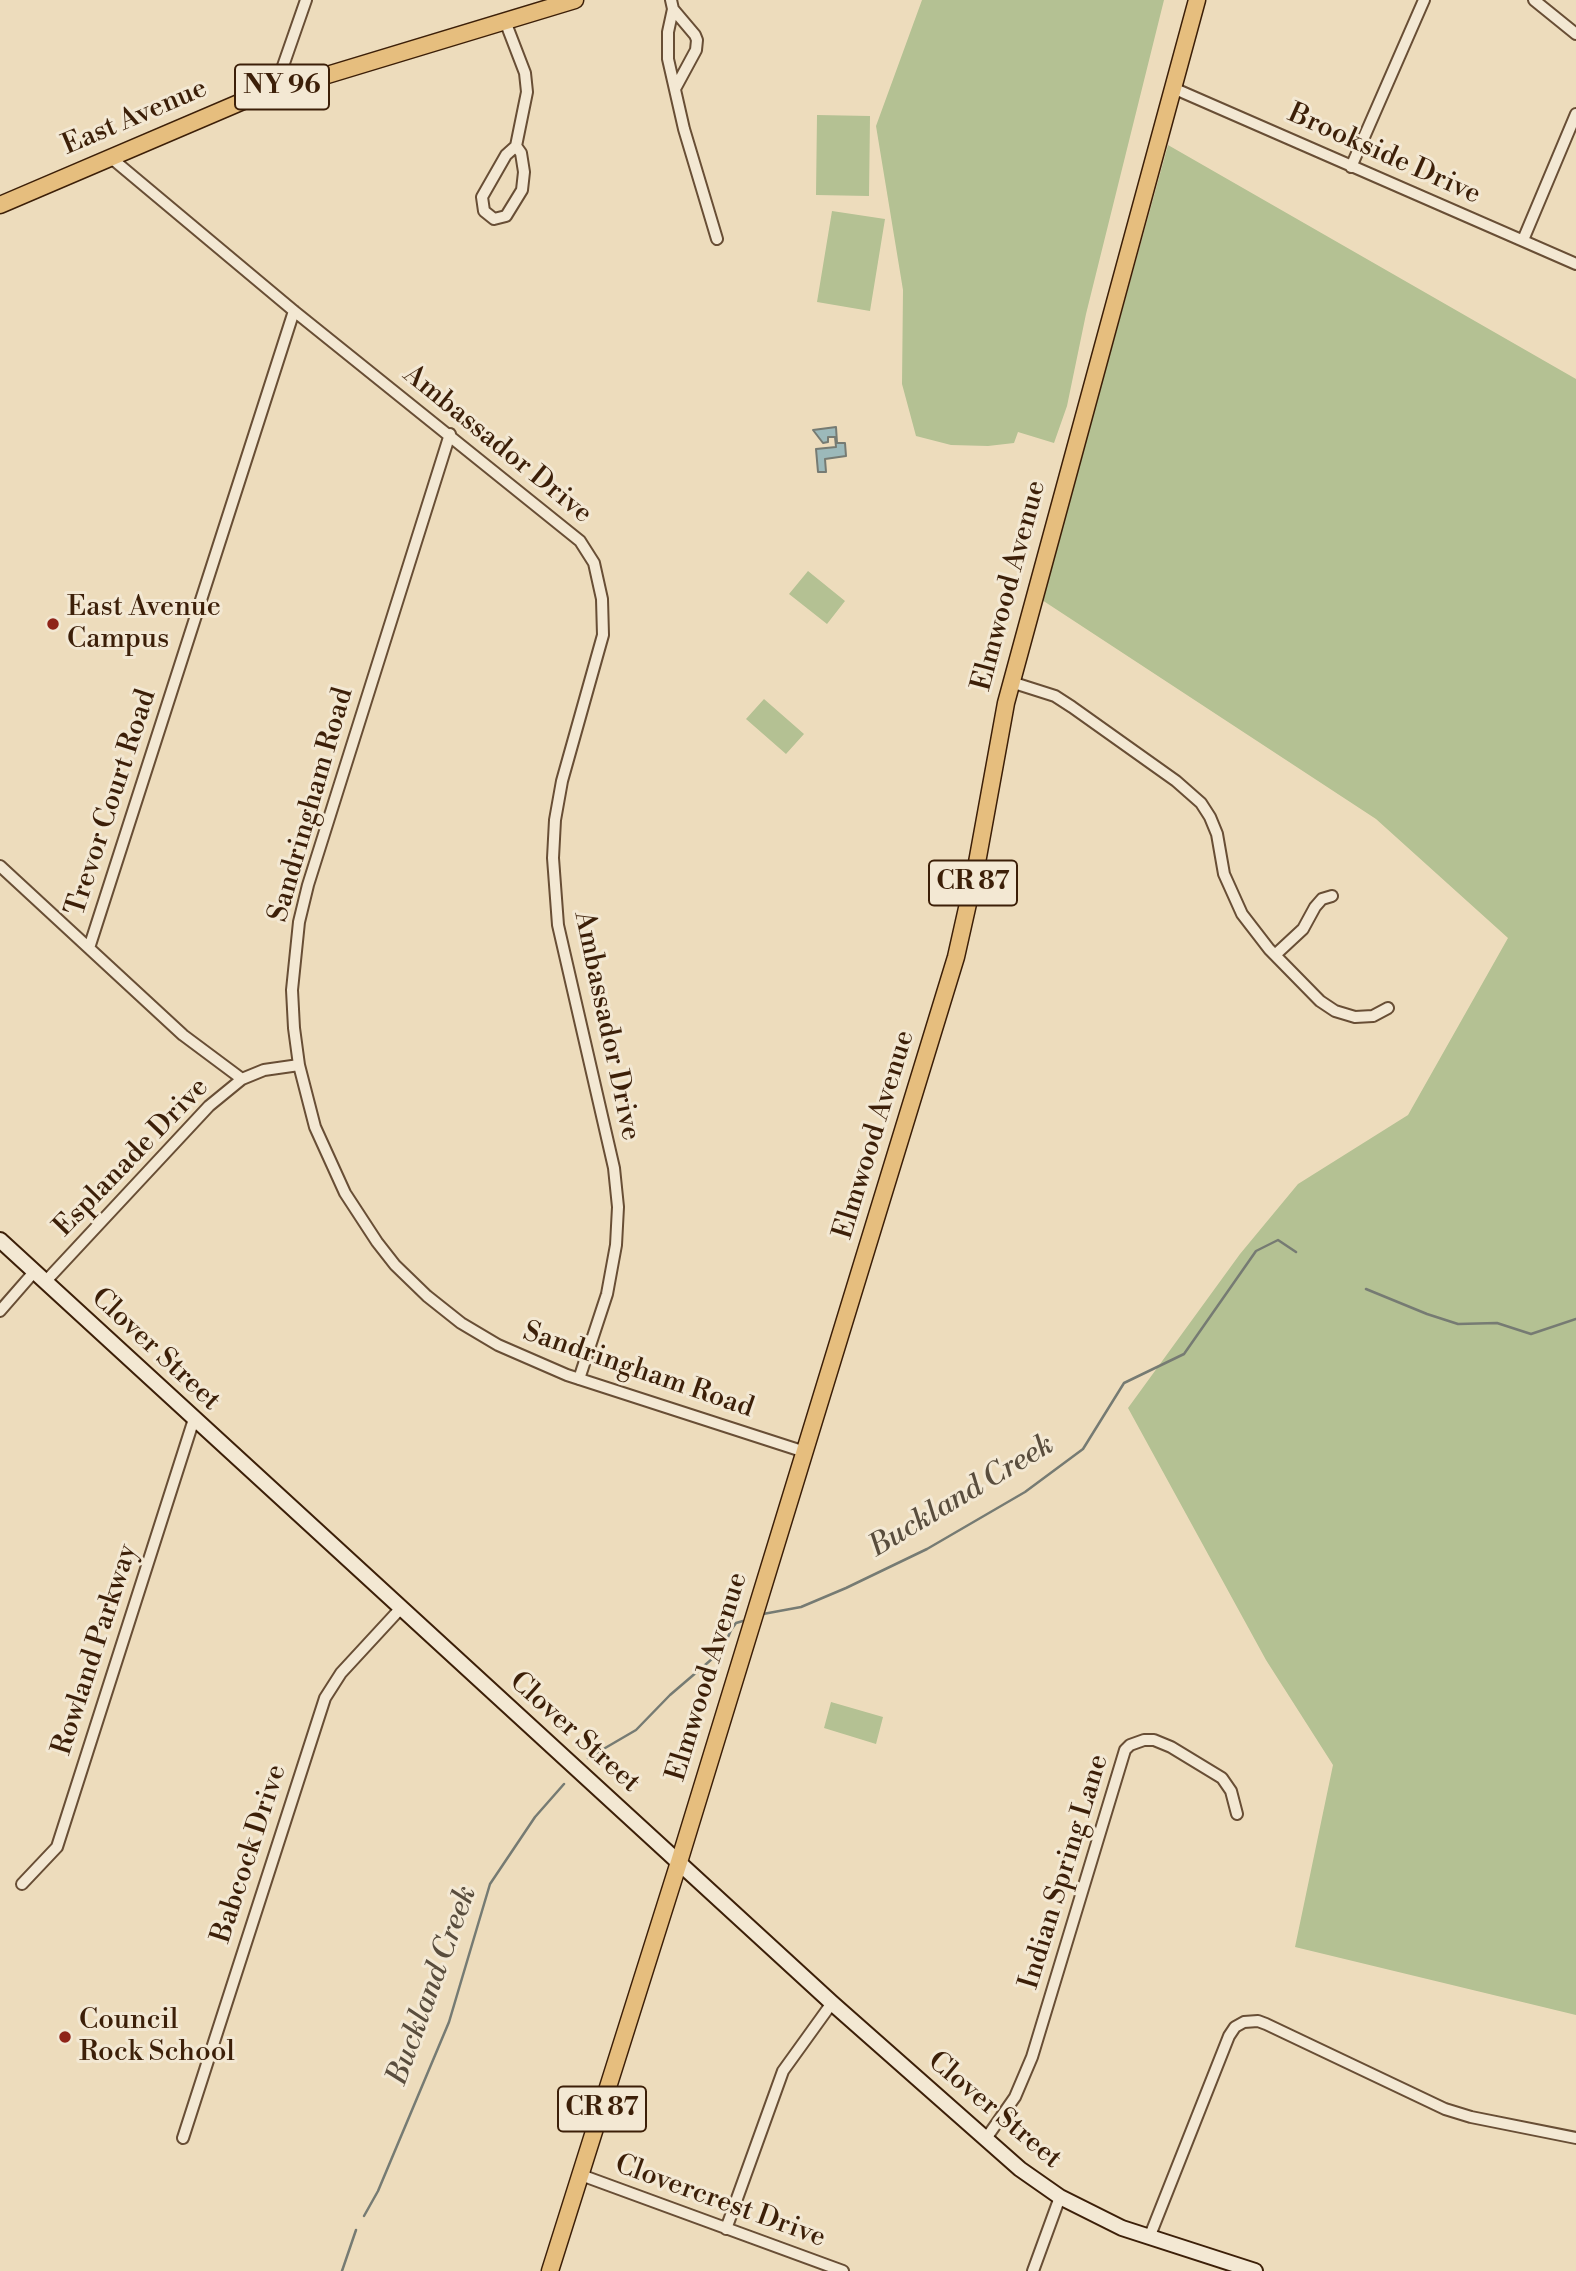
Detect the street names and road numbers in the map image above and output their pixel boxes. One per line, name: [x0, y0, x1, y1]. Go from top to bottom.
road number: NY 96: [235, 64, 329, 110]
street label: East Avenue: [58, 72, 212, 164]
street label: Brookside Drive: [1282, 98, 1486, 212]
street label: Ambassador Drive: [396, 359, 598, 531]
street label: Elmwood Avenue: [966, 477, 1054, 695]
street label: Sandringham Road: [262, 684, 362, 926]
street label: Trevor Court Road: [60, 686, 164, 920]
road number: CR 87: [929, 860, 1017, 906]
street label: Ambassador Drive: [565, 908, 647, 1144]
street label: Elmwood Avenue: [827, 1027, 923, 1243]
street label: Esplanade Drive: [48, 1071, 216, 1245]
street label: Clover Street: [83, 1282, 227, 1418]
street label: Sandringham Road: [518, 1316, 758, 1426]
street label: Rowland Parkway: [46, 1540, 146, 1760]
street label: Elmwood Avenue: [660, 1569, 756, 1785]
street label: Clover Street: [502, 1666, 646, 1800]
street label: Indian Spring Lane: [1013, 1751, 1117, 1993]
street label: Babcock Drive: [205, 1761, 295, 1947]
street label: Clover Street: [920, 2045, 1068, 2177]
road number: CR 87: [558, 2086, 646, 2132]
street label: Clovercrest Drive: [610, 2148, 830, 2256]

